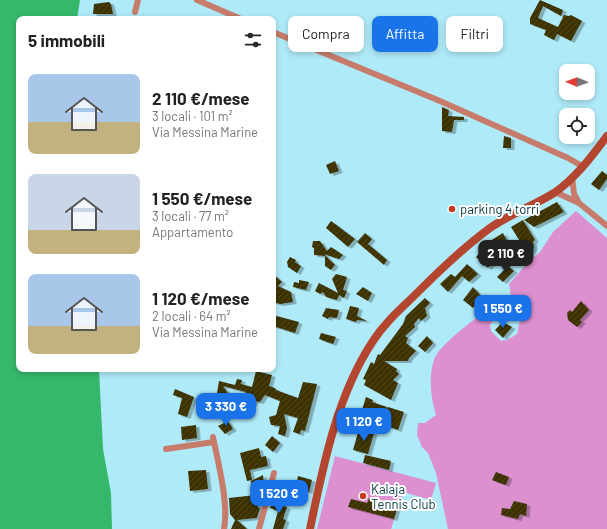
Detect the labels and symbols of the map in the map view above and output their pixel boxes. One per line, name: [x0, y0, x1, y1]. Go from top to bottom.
north arrow: [559, 64, 595, 100]
place label: parking 4 torri: [460, 201, 539, 217]
marker: parking 4 torri: [447, 204, 457, 214]
pin: 2 110 €: [469, 240, 543, 274]
pin: 1 550 €: [466, 295, 540, 329]
pin: 3 330 €: [189, 393, 263, 427]
pin: 1 120 €: [327, 408, 401, 442]
pin: 1 520 €: [242, 480, 316, 514]
place label: Kalaja Tennis Club: [371, 481, 436, 512]
marker: Kalaja Tennis Club: [358, 491, 368, 501]

